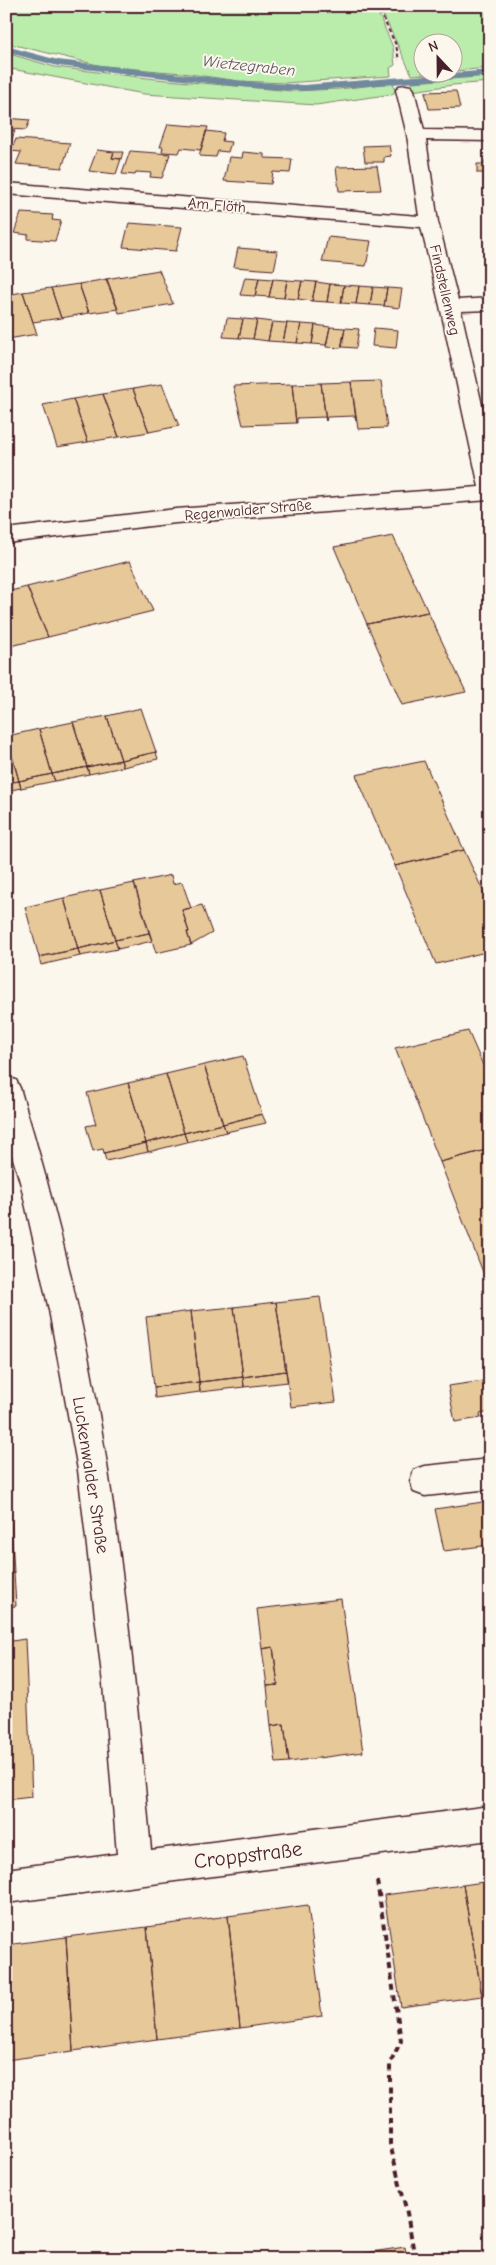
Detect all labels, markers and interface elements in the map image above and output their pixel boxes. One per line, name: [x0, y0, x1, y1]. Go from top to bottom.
north arrow: [414, 32, 464, 82]
text: N: [426, 37, 441, 56]
water label: Wietzegraben: [202, 52, 296, 80]
street label: Am Flöth: [187, 193, 247, 217]
street label: Findstellenweg: [426, 243, 464, 337]
street label: Regenwalder Straße: [184, 495, 313, 525]
street label: Luckenwalder Straße: [68, 1395, 113, 1555]
street label: Croppstraße: [192, 1836, 304, 1874]

